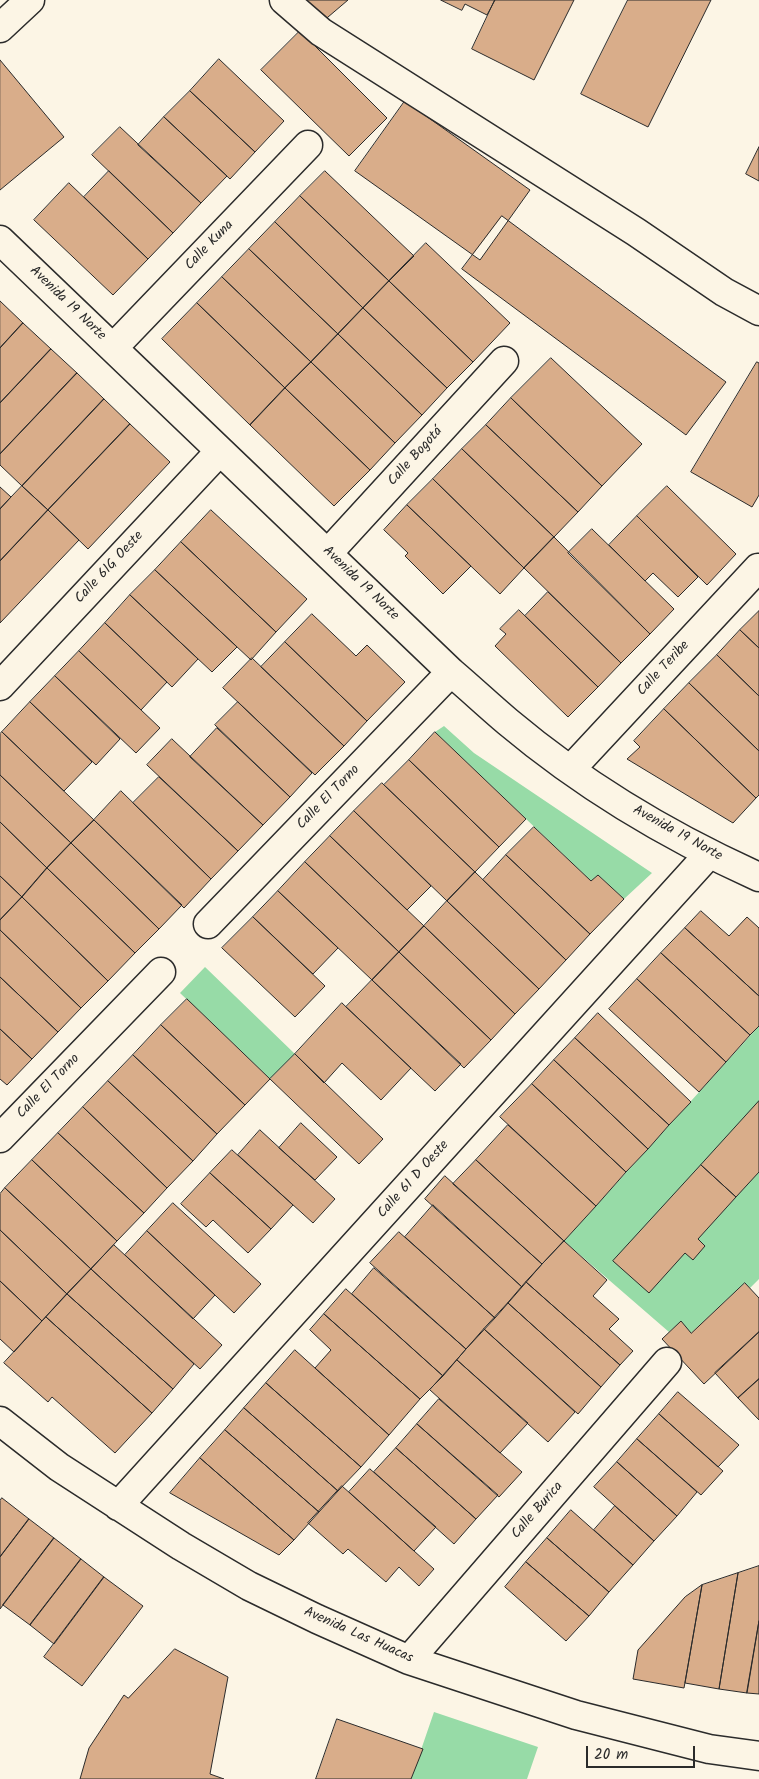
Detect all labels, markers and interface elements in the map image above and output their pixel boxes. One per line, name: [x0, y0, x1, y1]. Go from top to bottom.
street label: Calle Kuna: [182, 218, 238, 274]
street label: Avenida 19 Norte: [25, 263, 109, 345]
street label: Calle Bogotá: [385, 424, 447, 490]
street label: Calle 61G Oeste: [72, 528, 148, 608]
street label: Avenida 19 Norte: [318, 543, 402, 625]
street label: Calle Teribe: [634, 638, 694, 700]
street label: Calle El Torno: [294, 762, 364, 834]
street label: Avenida 19 Norte: [629, 802, 725, 866]
street label: Calle El Torno: [14, 1051, 84, 1123]
street label: Calle 61 D Oeste: [375, 1138, 453, 1222]
street label: Calle Burica: [509, 1479, 567, 1543]
street label: Avenida Las Huacas: [301, 1604, 415, 1668]
scale bar: [589, 1736, 698, 1768]
text: 20 m: [594, 1743, 628, 1767]

